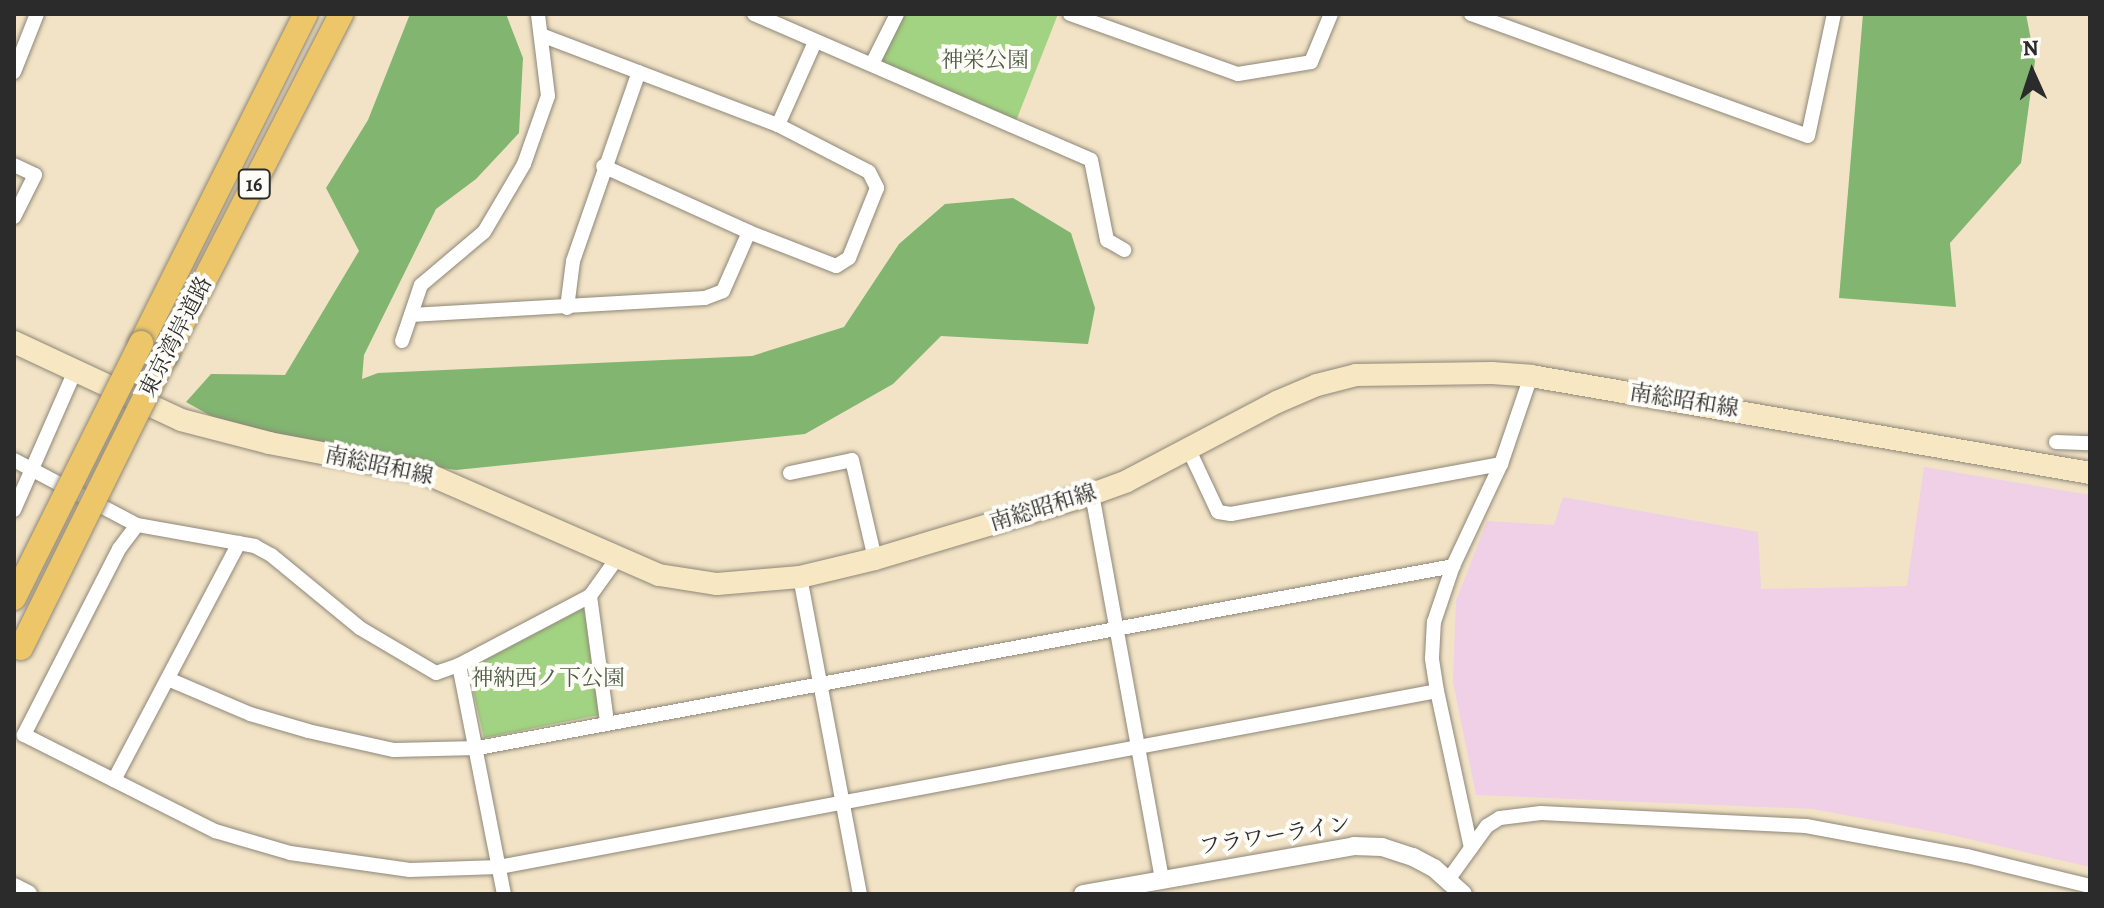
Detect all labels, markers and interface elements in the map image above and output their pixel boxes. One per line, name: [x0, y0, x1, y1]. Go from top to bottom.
north arrow: [1992, 32, 2072, 112]
text: N: [2022, 33, 2040, 63]
park label: 神栄公園: [941, 48, 1029, 74]
road number: 16: [236, 168, 272, 200]
street label: 東京湾岸道路: [134, 272, 218, 402]
street label: 南総昭和線: [1628, 379, 1740, 423]
street label: 南総昭和線: [322, 442, 436, 490]
street label: 南総昭和線: [987, 479, 1099, 537]
park label: 神納西ノ下公園: [471, 666, 625, 692]
street label: フラワーライン: [1197, 811, 1353, 861]

